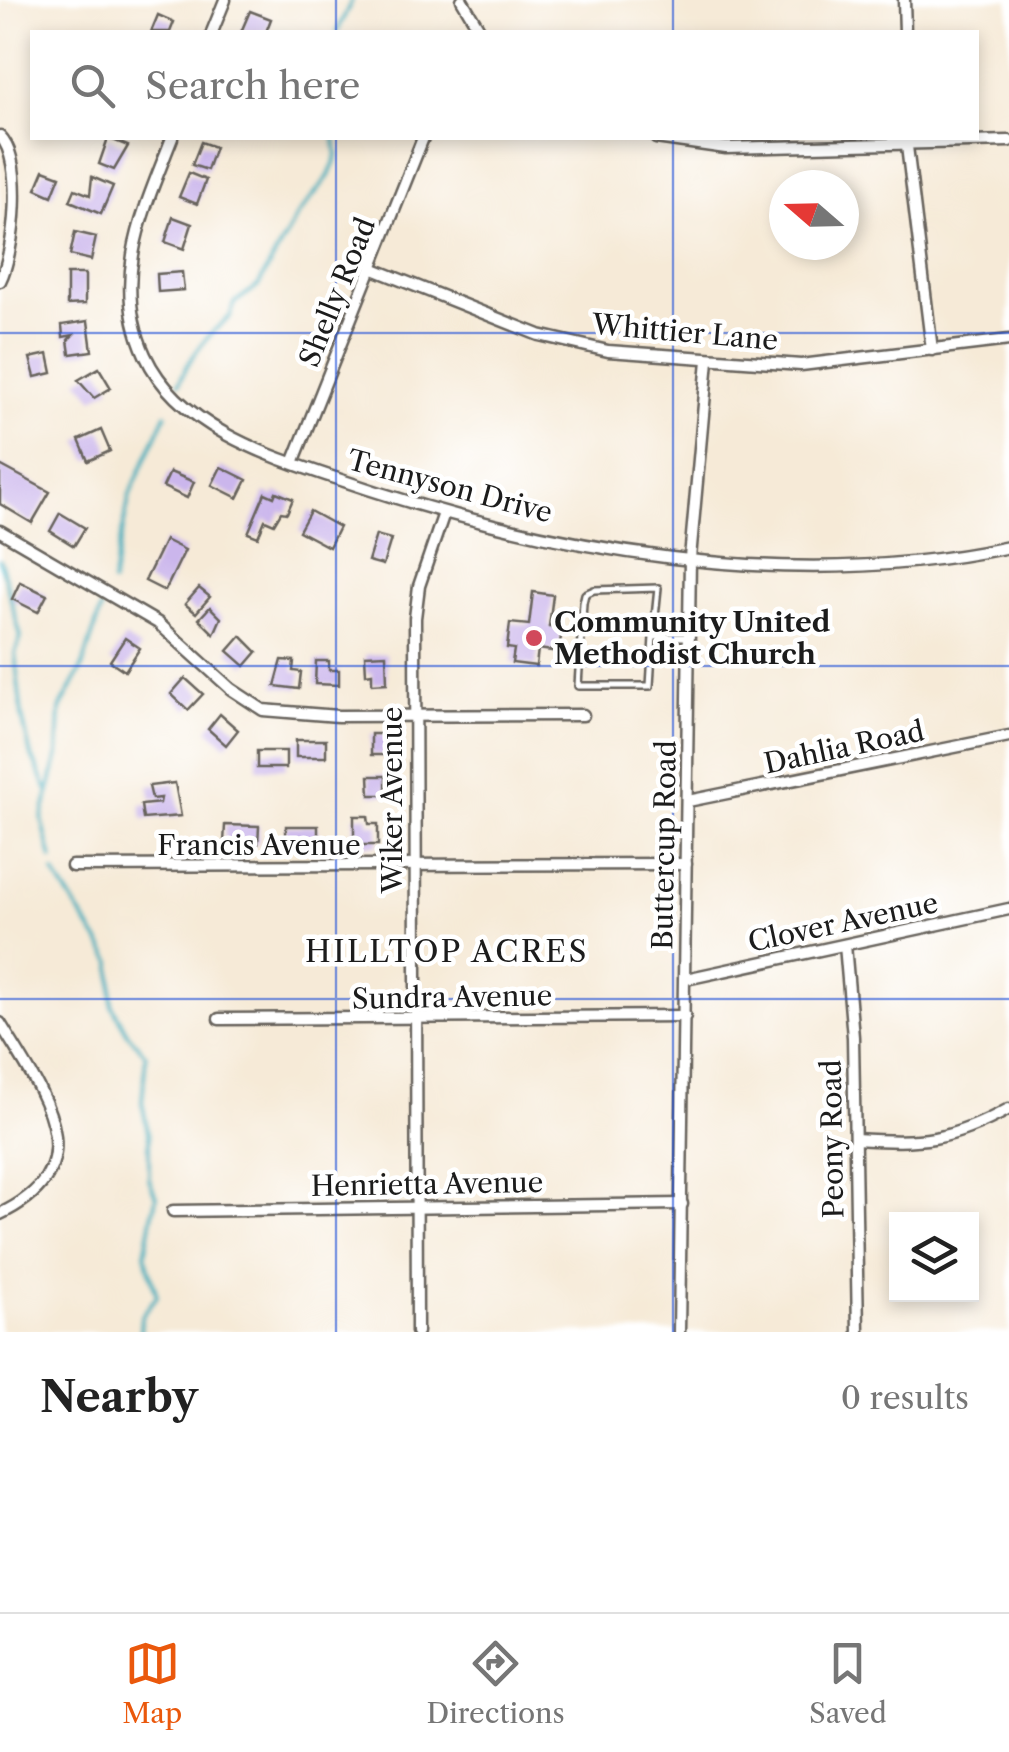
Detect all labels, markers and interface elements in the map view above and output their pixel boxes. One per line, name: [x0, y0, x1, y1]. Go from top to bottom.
search box: [30, 30, 979, 140]
icon: search: [65, 58, 120, 113]
text: Search here: [145, 62, 360, 109]
north arrow: [769, 170, 859, 260]
street label: Shelly Road: [292, 212, 382, 372]
street label: Whittier Lane: [590, 307, 779, 357]
street label: Tennyson Drive: [344, 442, 556, 530]
place label: Community United Methodist Church: [554, 605, 831, 671]
marker: Community United Methodist Church: [523, 627, 545, 649]
street label: Wiker Avenue: [375, 706, 409, 895]
street label: Dahlia Road: [761, 713, 927, 781]
street label: Buttercup Road: [645, 740, 683, 950]
street label: Francis Avenue: [157, 828, 361, 862]
street label: Clover Avenue: [745, 885, 941, 959]
district label: HILLTOP ACRES: [305, 933, 589, 970]
street label: Sundra Avenue: [351, 978, 553, 1016]
street label: Peony Road: [814, 1059, 850, 1219]
street label: Henrietta Avenue: [310, 1165, 544, 1203]
map controls: [889, 1212, 979, 1302]
button: layers: [889, 1212, 979, 1302]
text: Nearby: [40, 1371, 198, 1423]
text: 0 results: [841, 1378, 969, 1417]
tab: Map: [122, 1636, 182, 1730]
tab: Directions: [426, 1636, 565, 1730]
tab: Saved: [809, 1636, 887, 1730]

